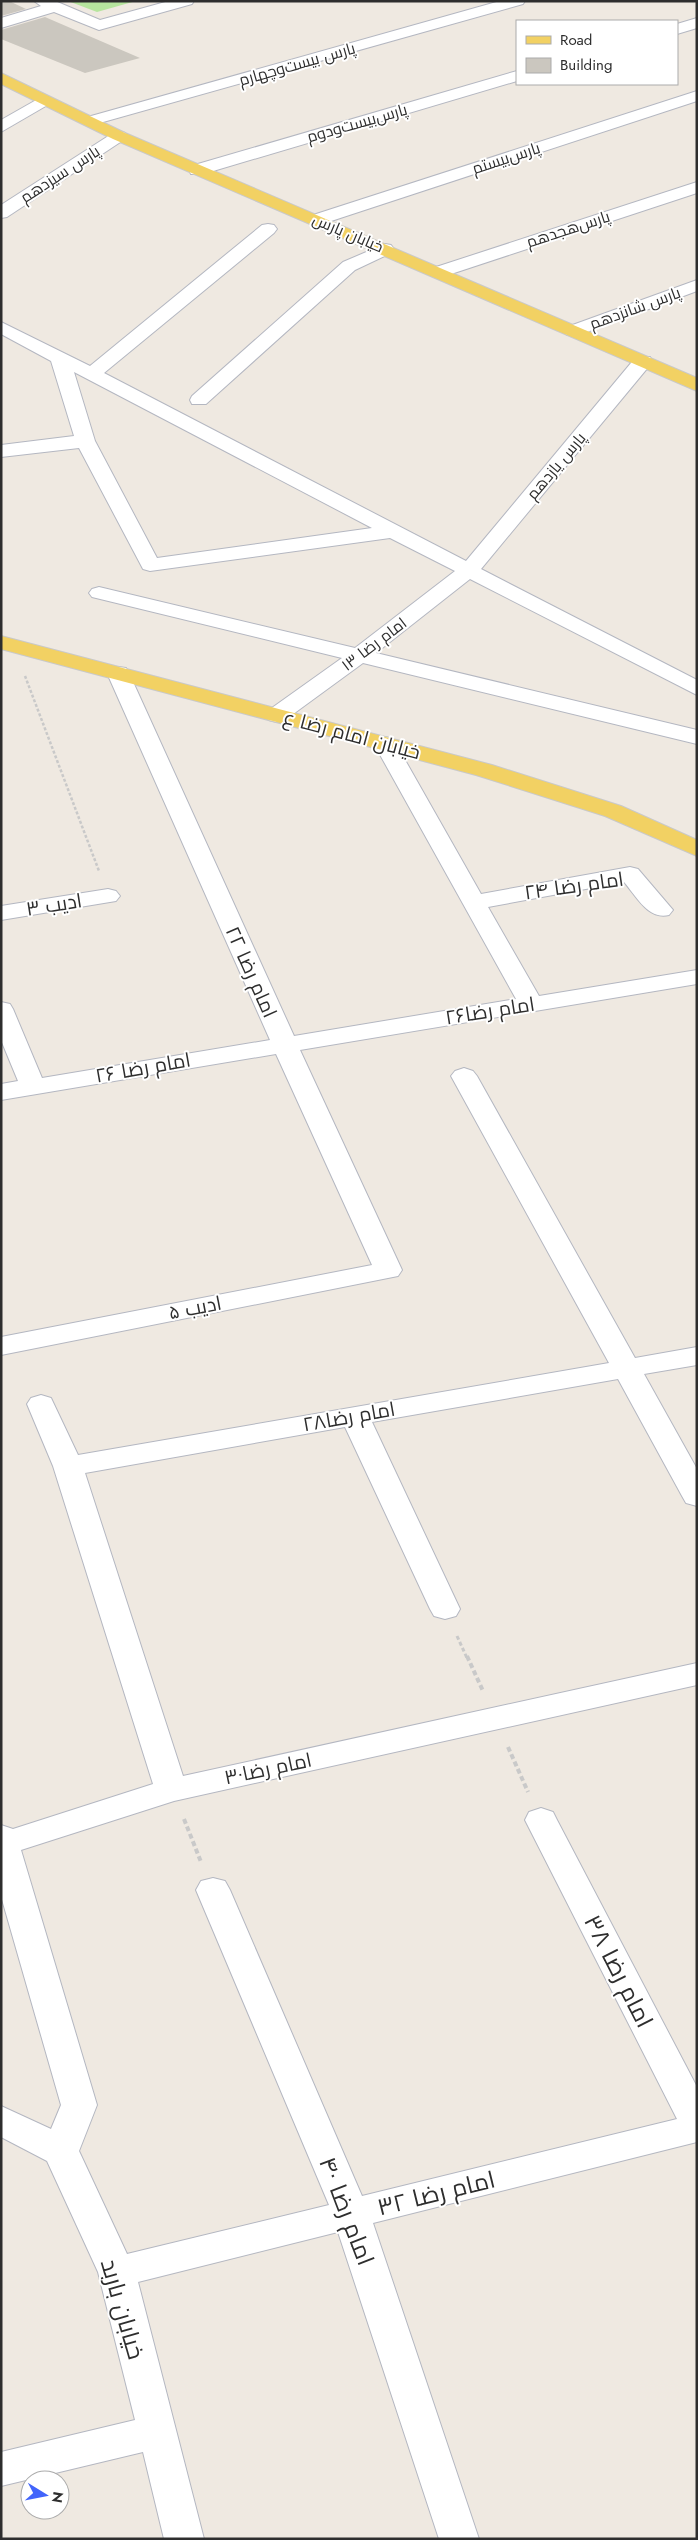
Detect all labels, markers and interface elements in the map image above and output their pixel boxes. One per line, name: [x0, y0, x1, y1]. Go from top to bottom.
legend: [516, 20, 678, 85]
text: Road: [560, 29, 592, 51]
street label: پارس بیست‌وچهارم: [236, 36, 359, 92]
text: Building: [560, 54, 612, 76]
street label: پارس‌بیست‌و‌دوم: [304, 97, 411, 148]
street label: پارس‌بیستم: [469, 136, 544, 180]
street label: پارس‌ سیزدهم: [16, 139, 105, 208]
street label: پارس‌‌هجدهم: [523, 204, 614, 253]
street label: خیابان پارس: [309, 208, 387, 258]
street label: پارس‌‌ شانزدهم: [586, 281, 684, 335]
street label: پارس‌‌ یازدهم: [521, 427, 591, 505]
street label: امام رضا ۱۳: [336, 612, 412, 676]
street label: خیابان امام رضا ع: [280, 703, 424, 767]
street label: امام رضا ۲۴: [522, 865, 626, 907]
street label: ادیب ۳: [24, 886, 84, 924]
street label: امام رضا ۲۲: [218, 922, 284, 1022]
street label: امام رضا۲۶: [443, 990, 537, 1032]
street label: امام رضا ۲۶: [93, 1045, 193, 1091]
street label: ادیب ۵: [166, 1289, 224, 1327]
street label: امام رضا۲۸: [301, 1395, 397, 1439]
street label: امام رضا۳۰: [222, 1746, 314, 1792]
street label: امام رضا ۳۸: [576, 1908, 662, 2034]
street label: امام رضا ۴۰: [310, 2152, 384, 2270]
street label: امام رضا ۳۲: [373, 2161, 499, 2225]
street label: خیابان باربد: [92, 2255, 154, 2363]
north arrow: [20, 2470, 70, 2520]
text: N: [47, 2490, 69, 2504]

